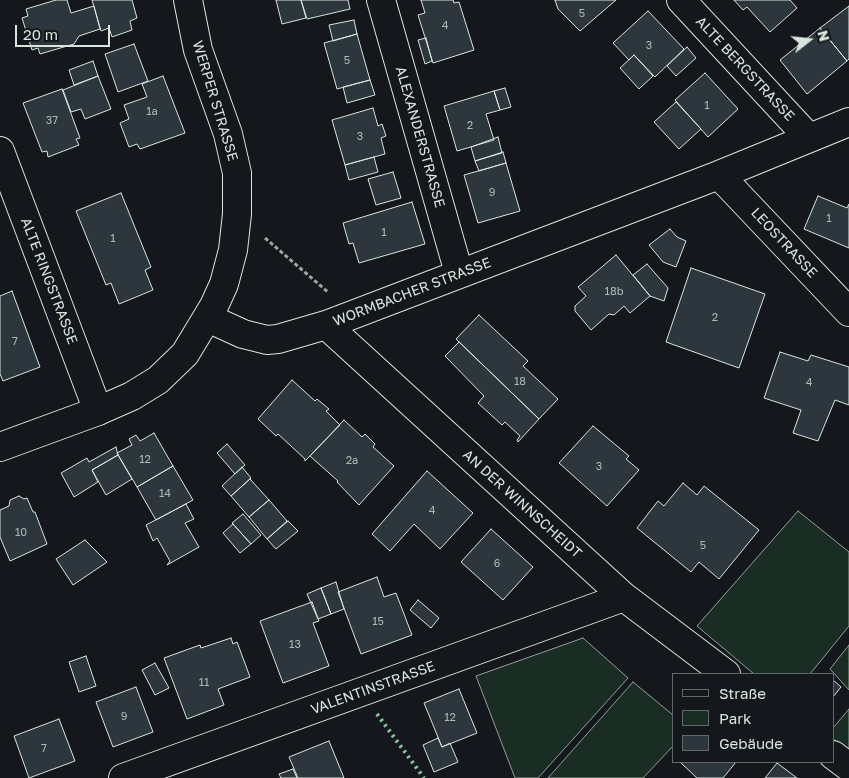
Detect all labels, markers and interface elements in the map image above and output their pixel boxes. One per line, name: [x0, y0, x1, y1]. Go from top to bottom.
house number: 5: [579, 7, 585, 21]
street label: ALTE BERGSTRASSE: [692, 13, 798, 125]
scale bar: [18, 15, 112, 47]
north arrow: [784, 15, 834, 65]
house number: 4: [442, 19, 448, 33]
text: 20 m: [23, 25, 58, 43]
text: N: [814, 28, 834, 43]
street label: WERPER STRASSE: [189, 39, 241, 163]
house number: 3: [646, 39, 652, 53]
house number: 5: [344, 54, 350, 68]
street label: ALEXANDERSTRASSE: [392, 65, 448, 209]
house number: 1: [704, 99, 710, 113]
house number: 1a: [146, 105, 158, 119]
house number: 37: [46, 114, 58, 128]
house number: 2: [467, 119, 473, 133]
house number: 3: [357, 130, 363, 144]
house number: 9: [489, 186, 495, 200]
street label: LEOSTRASSE: [747, 205, 821, 281]
house number: 1: [826, 212, 832, 226]
street label: ALTE RINGSTRASSE: [17, 215, 81, 347]
house number: 1: [381, 226, 387, 240]
house number: 1: [110, 232, 116, 246]
street label: WORMBACHER STRASSE: [331, 254, 493, 330]
house number: 18b: [605, 285, 623, 299]
house number: 2: [712, 311, 718, 325]
house number: 7: [12, 335, 18, 349]
house number: 18: [514, 375, 526, 389]
house number: 4: [806, 376, 812, 390]
street label: AN DER WINNSCHEIDT: [459, 446, 585, 562]
house number: 12: [139, 453, 151, 467]
house number: 2a: [346, 454, 358, 468]
house number: 3: [596, 460, 602, 474]
house number: 14: [159, 487, 171, 501]
house number: 4: [429, 504, 435, 518]
house number: 10: [15, 526, 27, 540]
house number: 5: [700, 539, 706, 553]
house number: 6: [494, 557, 500, 571]
house number: 15: [372, 615, 384, 629]
house number: 13: [289, 638, 301, 652]
street label: VALENTINSTRASSE: [309, 658, 437, 718]
legend: [672, 673, 834, 763]
house number: 11: [199, 676, 209, 690]
text: Straße: [719, 684, 766, 702]
text: Park: [719, 709, 751, 727]
house number: 9: [121, 710, 127, 724]
house number: 12: [444, 711, 456, 725]
text: Gebäude: [719, 734, 783, 752]
house number: 7: [41, 742, 47, 756]

